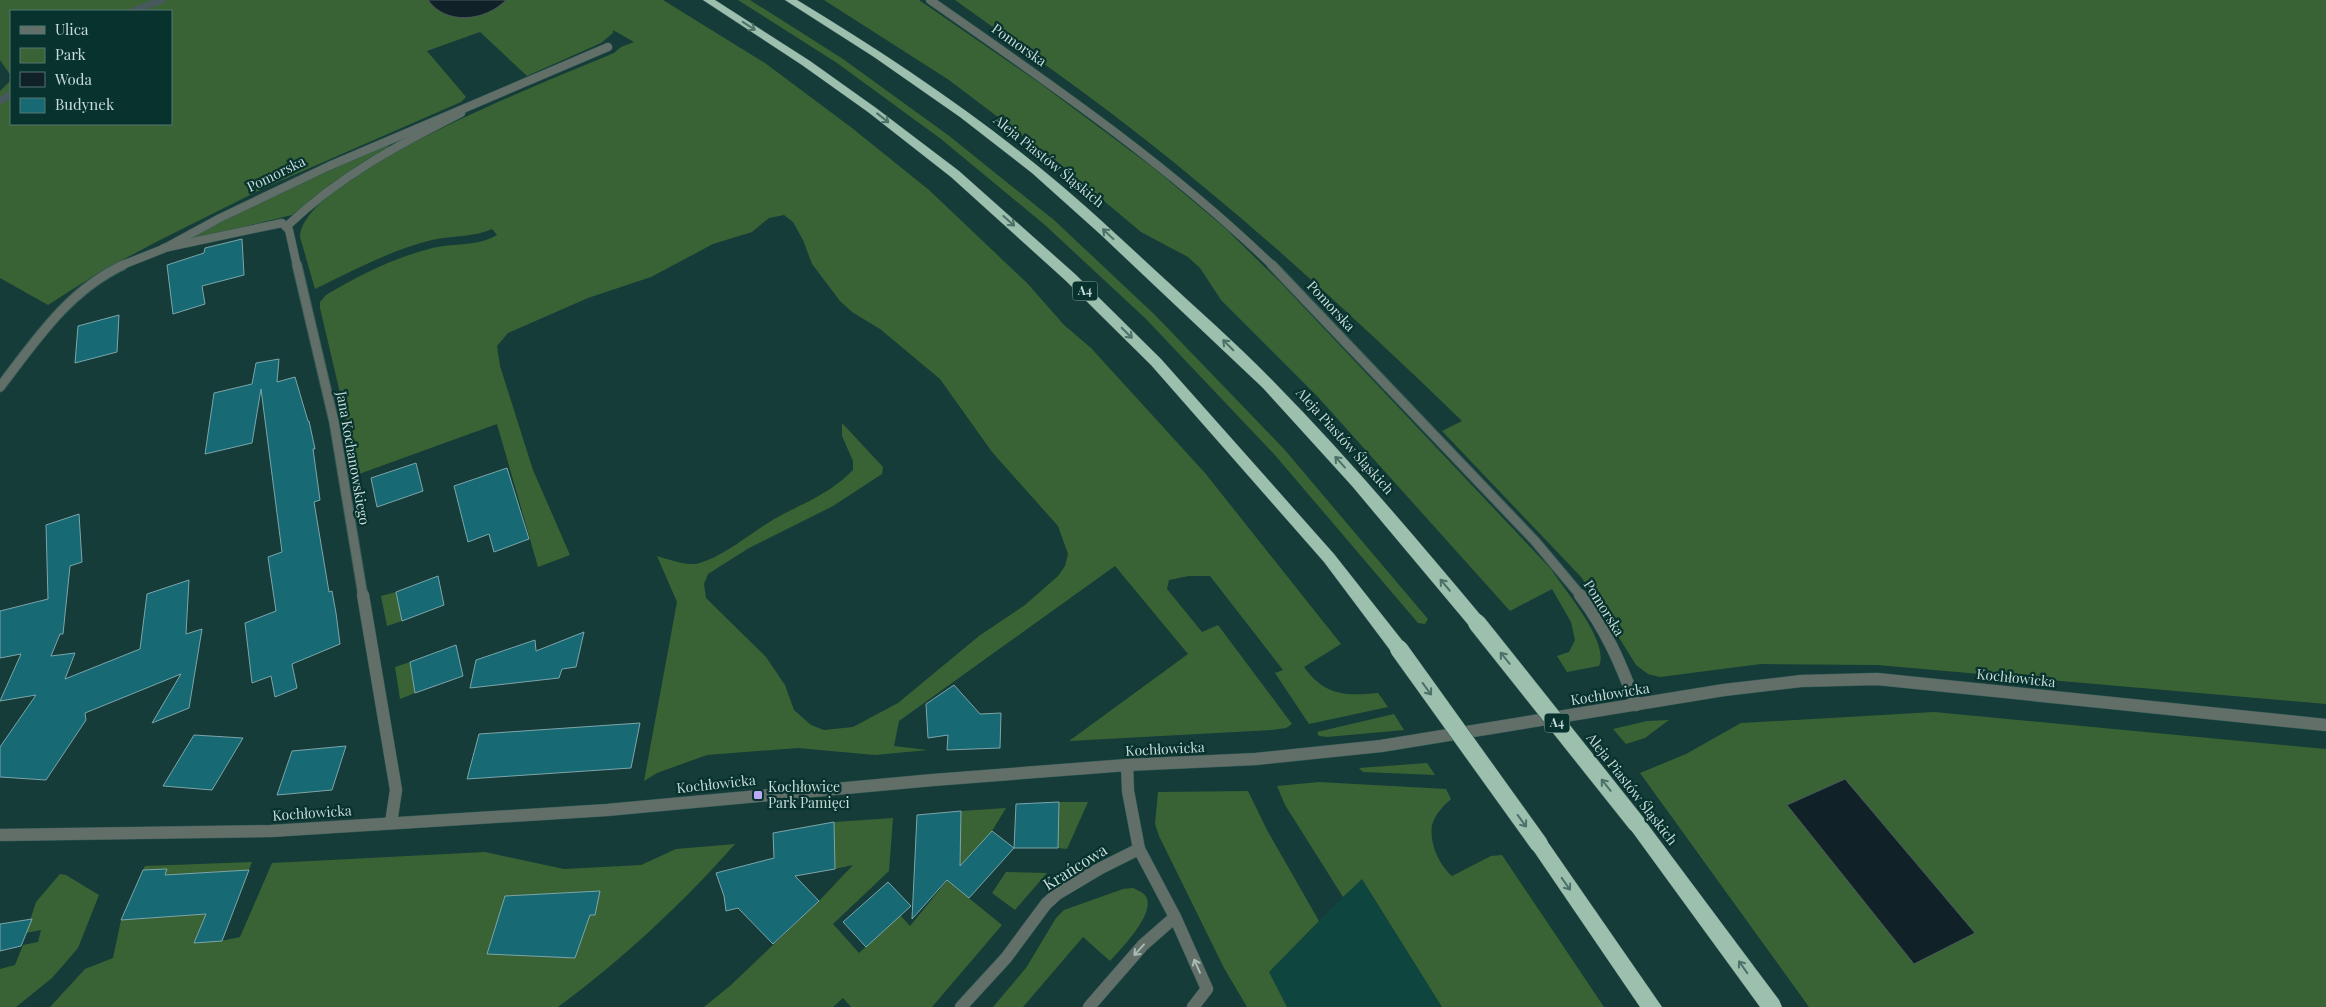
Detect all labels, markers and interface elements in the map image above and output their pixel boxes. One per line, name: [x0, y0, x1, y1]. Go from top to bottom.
legend: [10, 10, 172, 125]
text: Ulica: [55, 19, 89, 39]
street label: Pomorska: [988, 19, 1050, 70]
one-way arrow: [742, 21, 756, 31]
text: Park: [55, 44, 87, 64]
text: Woda: [54, 69, 92, 89]
text: Budynek: [55, 94, 115, 114]
street label: Aleja Piastów Śląskich: [989, 109, 1109, 212]
one-way arrow: [876, 113, 889, 124]
street label: Pomorska: [243, 151, 308, 196]
one-way arrow: [1003, 215, 1015, 227]
one-way arrow: [1102, 228, 1115, 240]
street label: Pomorska: [1303, 276, 1360, 335]
road number: A4: [1072, 282, 1098, 300]
one-way arrow: [1121, 326, 1133, 339]
one-way arrow: [1222, 339, 1234, 351]
street label: Aleja Piastów Śląskich: [1292, 383, 1399, 499]
street label: Jana Kochanowskiego: [332, 389, 375, 527]
one-way arrow: [1334, 455, 1346, 468]
street label: Pomorska: [1580, 576, 1629, 639]
one-way arrow: [1440, 579, 1451, 592]
one-way arrow: [1500, 652, 1511, 665]
street label: Kochłowicka: [1976, 664, 2057, 691]
street label: Kochłowicka: [1569, 678, 1651, 709]
one-way arrow: [1422, 682, 1432, 696]
road number: A4: [1544, 714, 1570, 732]
street label: Aleja Piastów Śląskich: [1582, 728, 1683, 849]
street label: Kochłowicka: [1125, 737, 1205, 760]
street label: Kochłowicka: [675, 770, 757, 797]
place label: Kochłowice Park Pamięci: [768, 777, 850, 812]
one-way arrow: [1601, 779, 1612, 792]
marker: Kochłowice Park Pamięci: [752, 789, 764, 801]
street label: Kochłowicka: [272, 800, 352, 825]
one-way arrow: [1517, 814, 1527, 828]
street label: Krańcowa: [1039, 839, 1111, 894]
one-way arrow: [1561, 877, 1572, 890]
one-way arrow: [1133, 943, 1145, 956]
one-way arrow: [1191, 959, 1201, 974]
one-way arrow: [1738, 961, 1749, 974]

